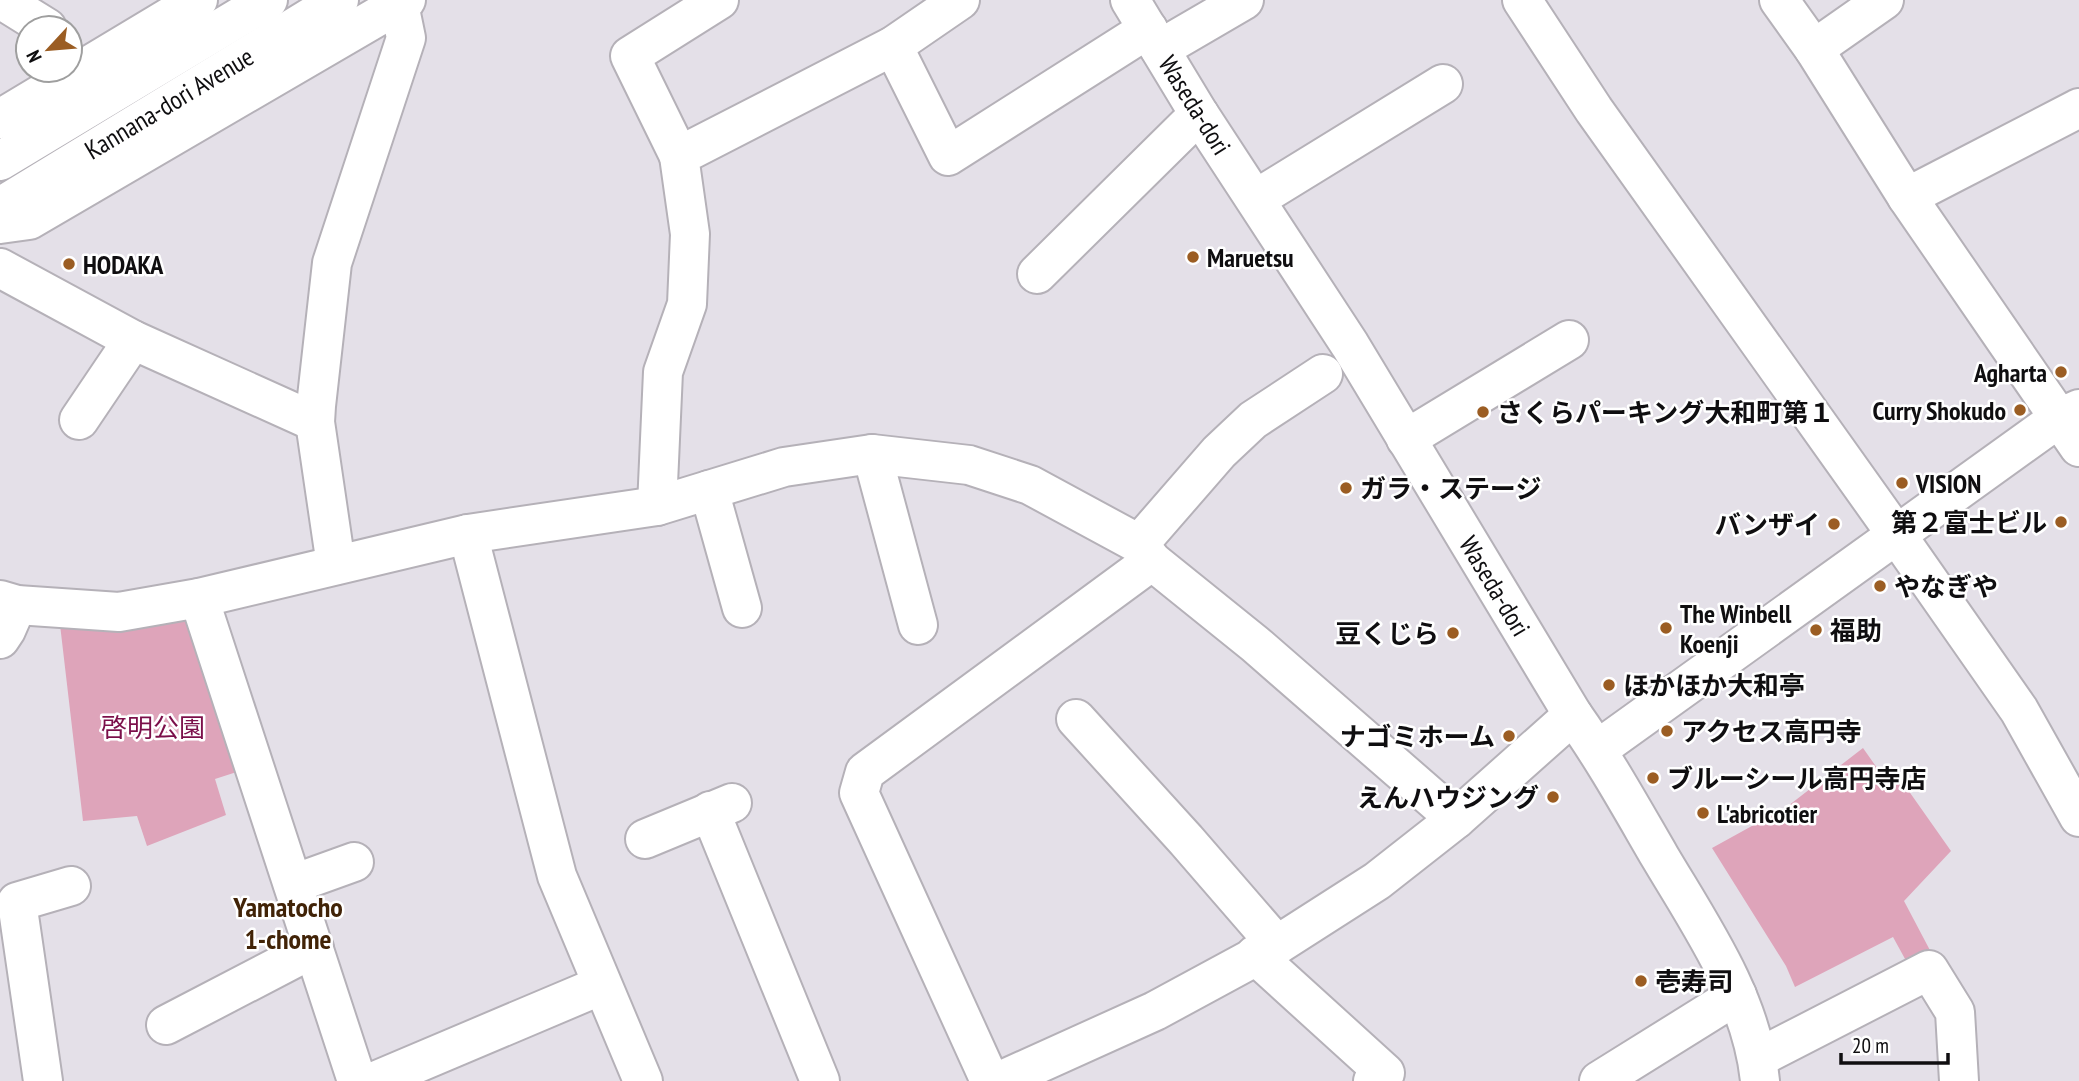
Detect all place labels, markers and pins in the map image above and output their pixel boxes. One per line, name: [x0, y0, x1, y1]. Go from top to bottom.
place label: Maruetsu: [1207, 241, 1294, 274]
place label: HODAKA: [83, 248, 164, 281]
marker: Maruetsu: [1185, 249, 1201, 265]
marker: HODAKA: [61, 256, 77, 272]
place label: Agharta: [1973, 356, 2047, 389]
marker: Agharta: [2053, 364, 2069, 380]
place label: Curry Shokudo: [1872, 394, 2006, 427]
place label: さくらパーキング大和町第１: [1497, 396, 1834, 429]
marker: Curry Shokudo: [2012, 402, 2028, 418]
marker: さくらパーキング大和町第１: [1475, 404, 1491, 420]
place label: VISION: [1915, 467, 1981, 500]
place label: ガラ・ステージ: [1360, 472, 1541, 505]
marker: VISION: [1894, 475, 1910, 491]
marker: ガラ・ステージ: [1338, 480, 1354, 496]
place label: 第２富士ビル: [1891, 506, 2047, 539]
place label: バンザイ: [1715, 508, 1820, 541]
marker: 第２富士ビル: [2053, 514, 2069, 530]
marker: バンザイ: [1826, 516, 1842, 532]
place label: やなぎや: [1894, 570, 1998, 603]
marker: やなぎや: [1872, 578, 1888, 594]
place label: The Winbell Koenji: [1680, 597, 1792, 660]
place label: 福助: [1830, 614, 1882, 647]
place label: 豆くじら: [1335, 617, 1439, 650]
marker: The Winbell Koenji: [1658, 620, 1674, 636]
marker: 福助: [1808, 622, 1824, 638]
marker: 豆くじら: [1445, 625, 1461, 641]
place label: ほかほか大和亭: [1623, 669, 1805, 702]
marker: ほかほか大和亭: [1601, 677, 1617, 693]
place label: アクセス高円寺: [1681, 715, 1862, 748]
place label: ナゴミホーム: [1340, 720, 1495, 753]
marker: アクセス高円寺: [1659, 723, 1675, 739]
marker: ナゴミホーム: [1501, 728, 1517, 744]
place label: ブルーシール高円寺店: [1667, 762, 1926, 795]
marker: ブルーシール高円寺店: [1645, 770, 1661, 786]
place label: えんハウジング: [1357, 781, 1539, 814]
marker: えんハウジング: [1545, 789, 1561, 805]
place label: L'abricotier: [1717, 797, 1818, 830]
marker: L'abricotier: [1695, 805, 1711, 821]
place label: 壱寿司: [1655, 965, 1733, 998]
marker: 壱寿司: [1633, 973, 1649, 989]

